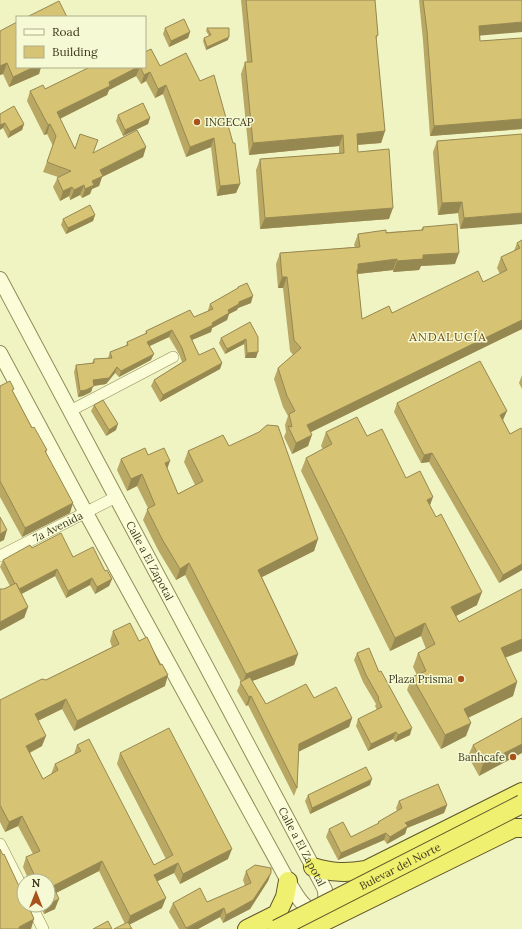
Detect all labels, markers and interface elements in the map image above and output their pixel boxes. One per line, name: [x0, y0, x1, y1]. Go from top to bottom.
legend: [16, 16, 146, 68]
text: Road: [52, 24, 80, 39]
text: Building: [52, 44, 98, 59]
place label: INGECAP: [205, 115, 254, 129]
marker: INGECAP: [192, 117, 202, 127]
district label: ANDALUCÍA: [408, 329, 487, 344]
street label: 7a Avenida: [31, 508, 85, 545]
street label: Calle a El Zapotal: [123, 518, 177, 603]
place label: Plaza Prisma: [388, 672, 453, 686]
marker: Plaza Prisma: [456, 674, 466, 684]
place label: Banhcafe: [458, 750, 505, 764]
marker: Banhcafe: [508, 752, 518, 762]
street label: Calle a El Zapotal: [275, 804, 329, 889]
street label: Bulevar del Norte: [357, 840, 443, 893]
north arrow: [16, 873, 56, 913]
text: N: [32, 876, 41, 890]

